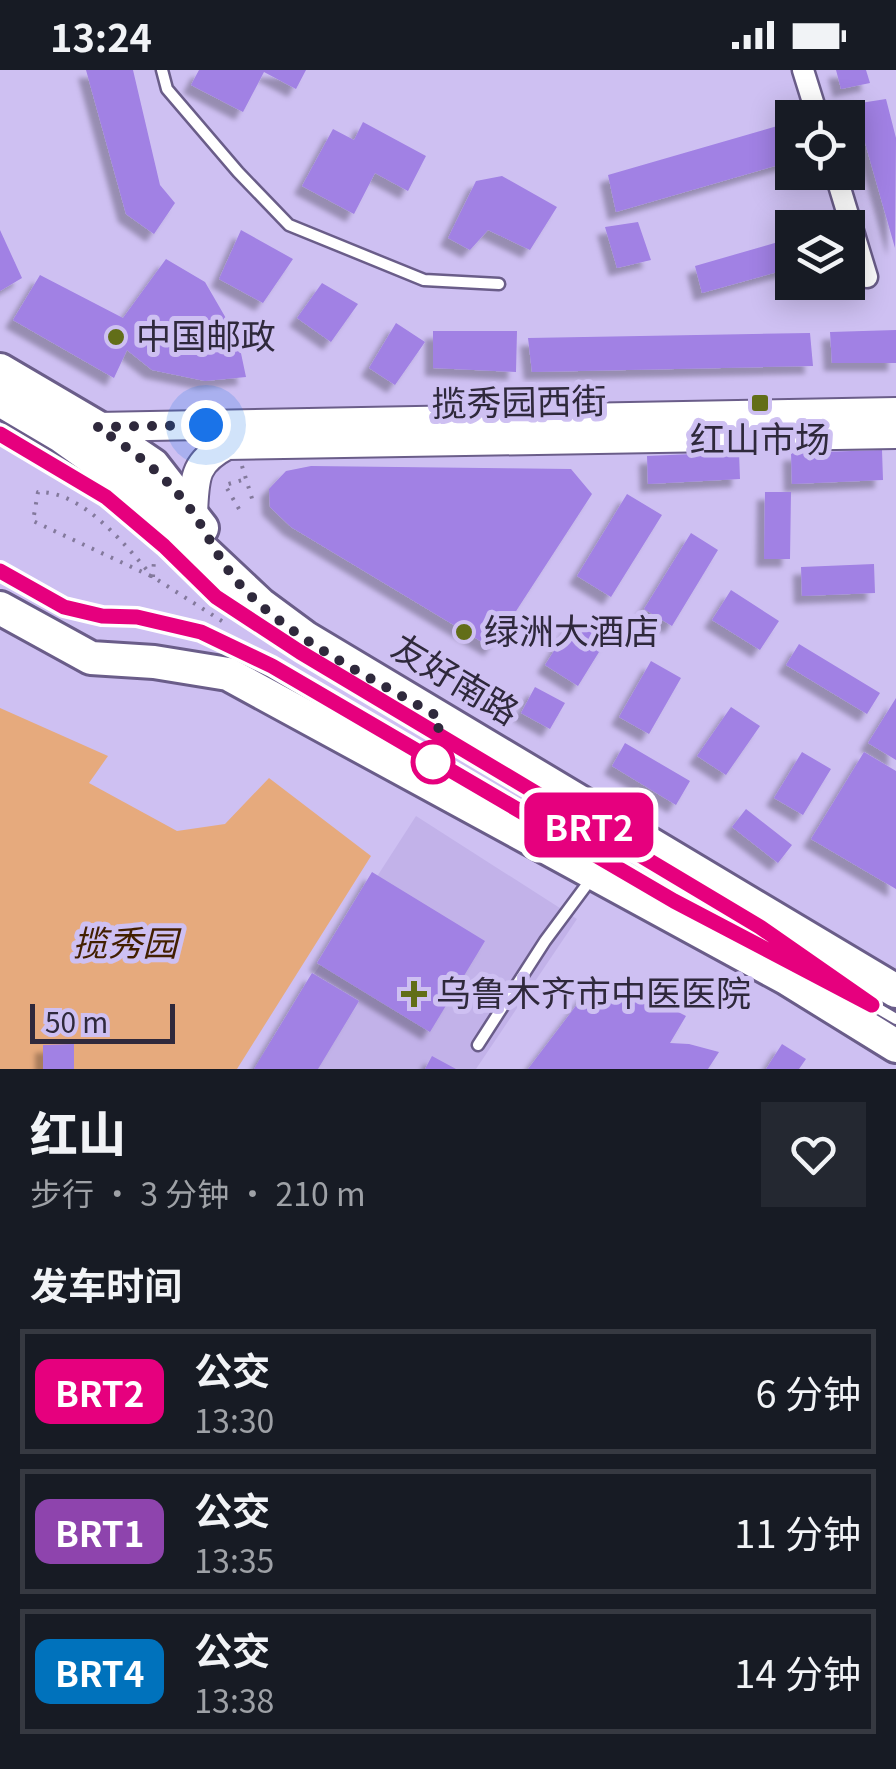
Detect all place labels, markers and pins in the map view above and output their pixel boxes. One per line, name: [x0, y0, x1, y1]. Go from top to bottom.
place label: 中国邮政: [136, 308, 276, 359]
marker: 中国邮政: [105, 326, 127, 348]
marker: 红山市场: [749, 392, 771, 414]
place label: 红山市场: [690, 411, 830, 462]
place label: 绿洲大酒店: [484, 603, 659, 654]
marker: 绿洲大酒店: [453, 621, 475, 643]
unlabelled marker: [412, 741, 454, 783]
place label: 乌鲁木齐市中医医院: [436, 965, 751, 1016]
marker: 乌鲁木齐市中医医院: [401, 981, 427, 1007]

